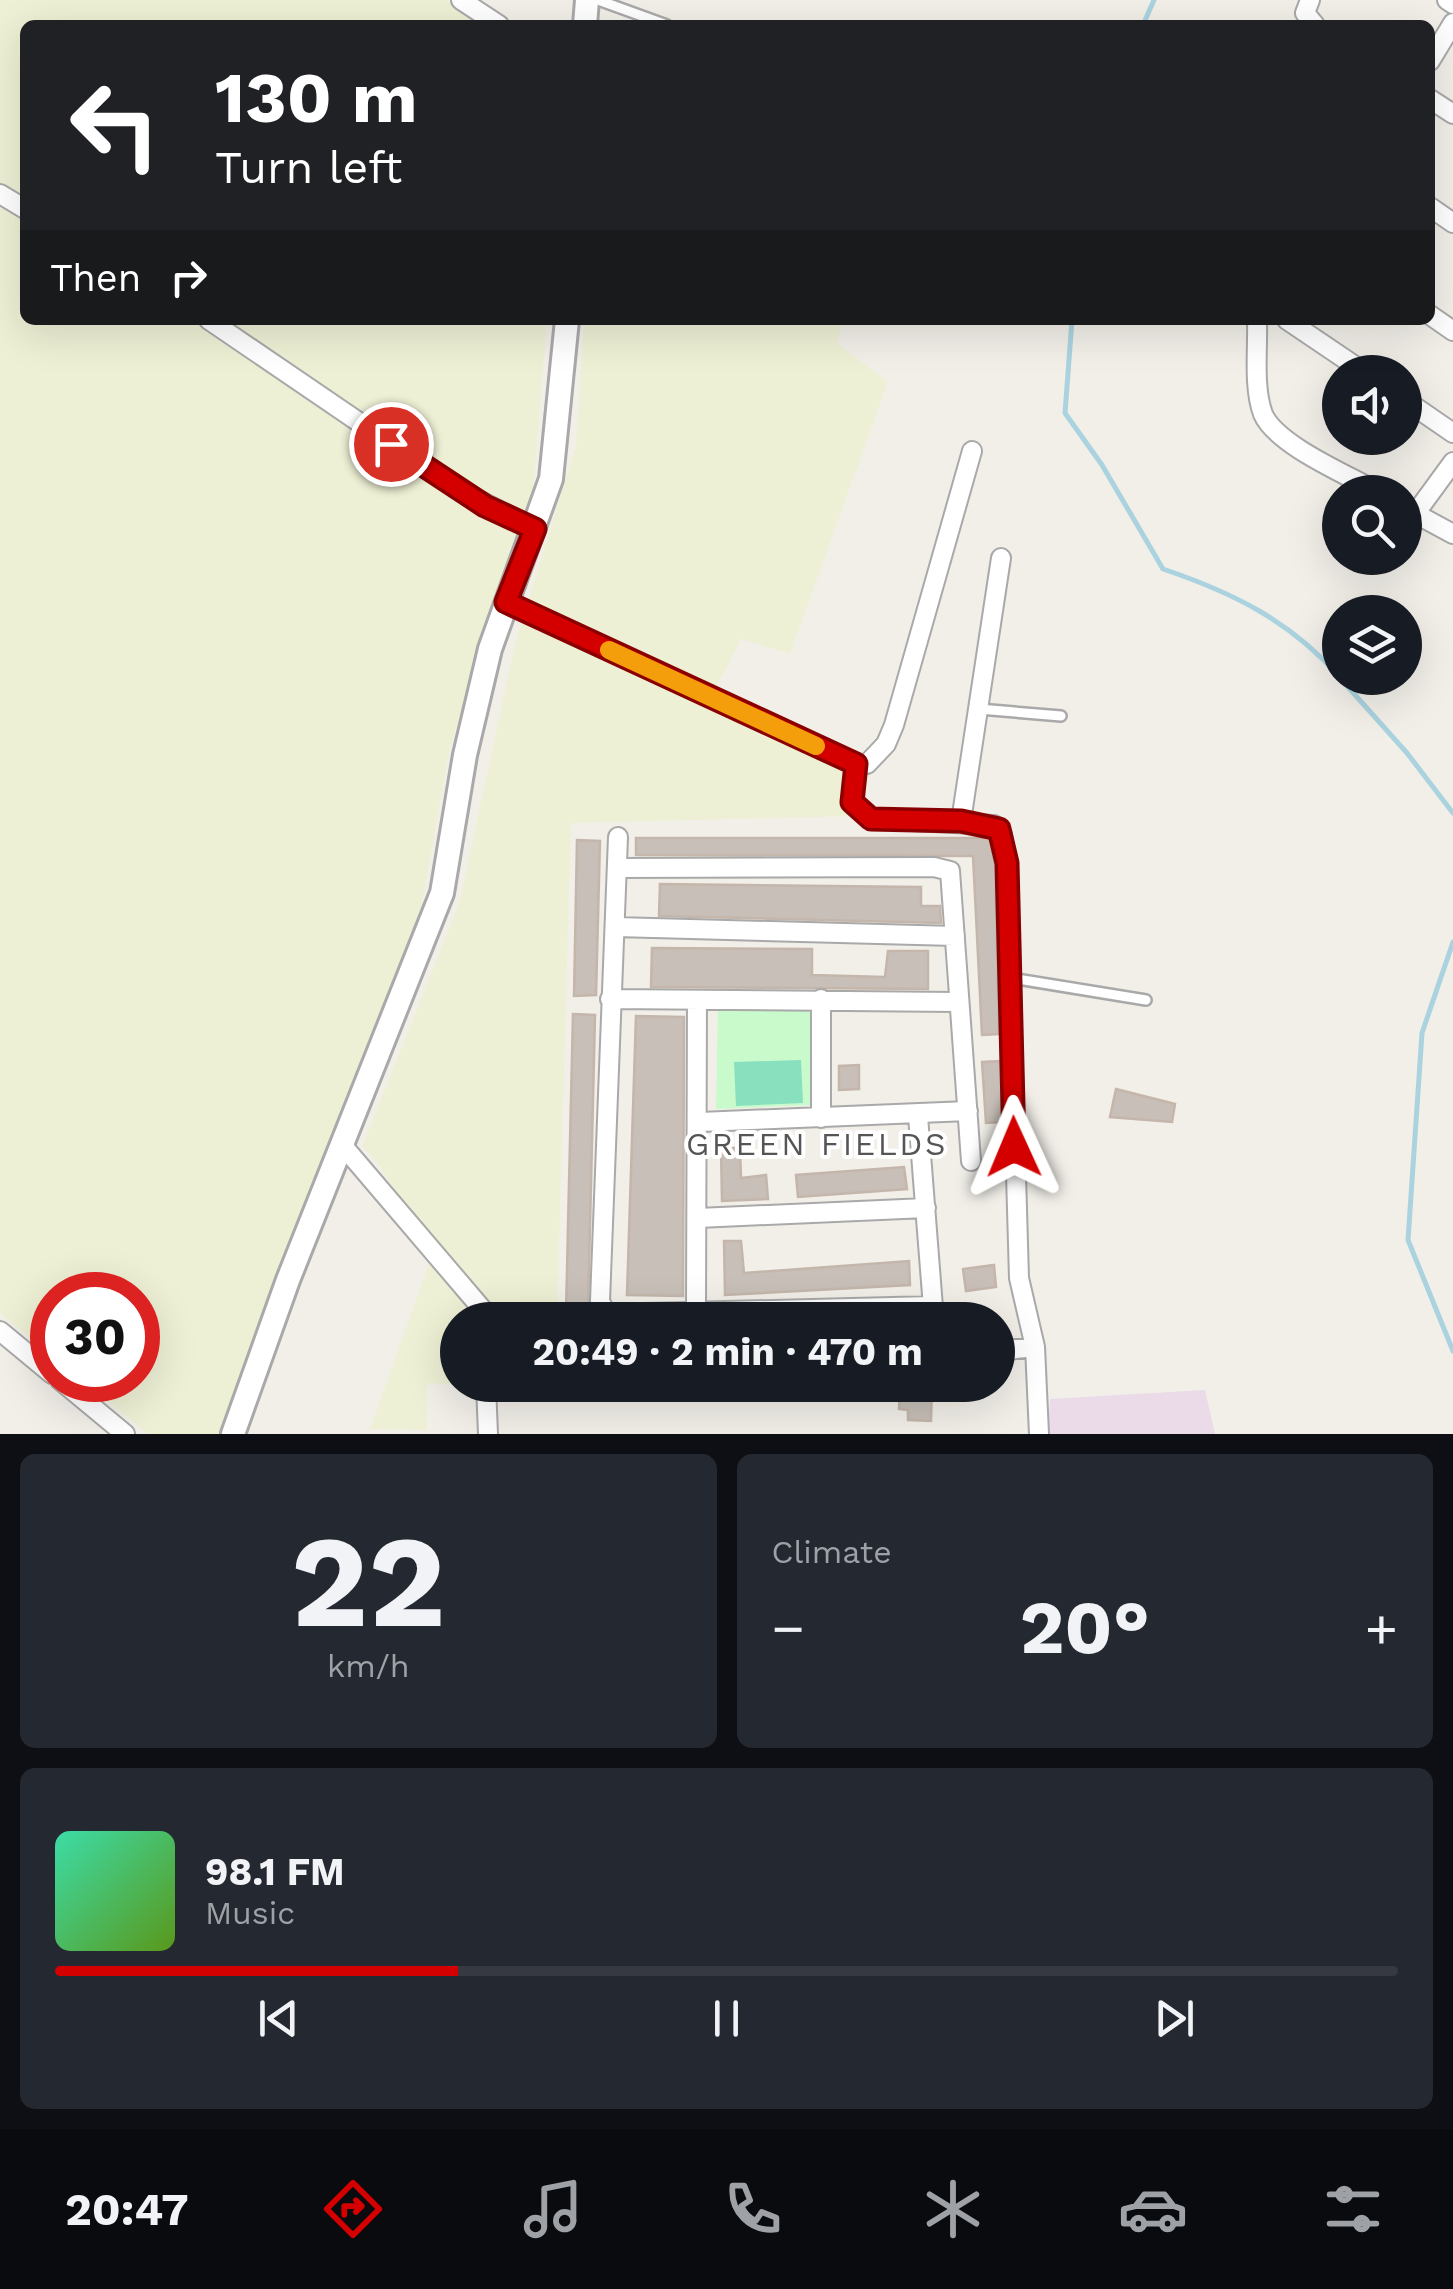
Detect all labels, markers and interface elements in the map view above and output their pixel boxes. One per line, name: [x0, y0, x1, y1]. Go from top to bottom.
text: 130 m: [215, 57, 418, 139]
icon: left: [50, 60, 180, 190]
text: Turn left: [215, 141, 402, 194]
icon: right: [161, 250, 216, 305]
text: Then: [50, 256, 141, 300]
map controls: [1322, 355, 1422, 695]
button: sound: [1322, 355, 1422, 455]
pin: [349, 402, 434, 487]
icon: arrive: [364, 417, 419, 472]
button: search: [1322, 475, 1422, 575]
button: layers: [1322, 595, 1422, 695]
position arrow: [962, 1095, 1066, 1199]
district label: GREEN FIELDS: [686, 1125, 948, 1163]
speed limit sign: 30: [30, 1272, 160, 1402]
text: 20:49 · 2 min · 470 m: [532, 1330, 923, 1374]
text: 22: [291, 1505, 446, 1658]
text: Climate: [772, 1533, 892, 1571]
text: 20°: [1020, 1583, 1150, 1671]
text: −: [772, 1596, 805, 1660]
text: +: [1365, 1596, 1398, 1660]
text: km/h: [327, 1647, 409, 1685]
text: 98.1 FM: [205, 1850, 345, 1894]
text: Music: [205, 1894, 295, 1932]
icon: previous: [251, 1991, 306, 2046]
icon: pause: [699, 1991, 754, 2046]
icon: next: [1147, 1991, 1202, 2046]
icon: directions: [318, 2174, 388, 2244]
icon: music: [518, 2174, 588, 2244]
icon: phone: [718, 2174, 788, 2244]
icon: climate: [918, 2174, 988, 2244]
icon: car: [1118, 2174, 1188, 2244]
icon: filters: [1318, 2174, 1388, 2244]
text: 20:47: [65, 2183, 189, 2236]

